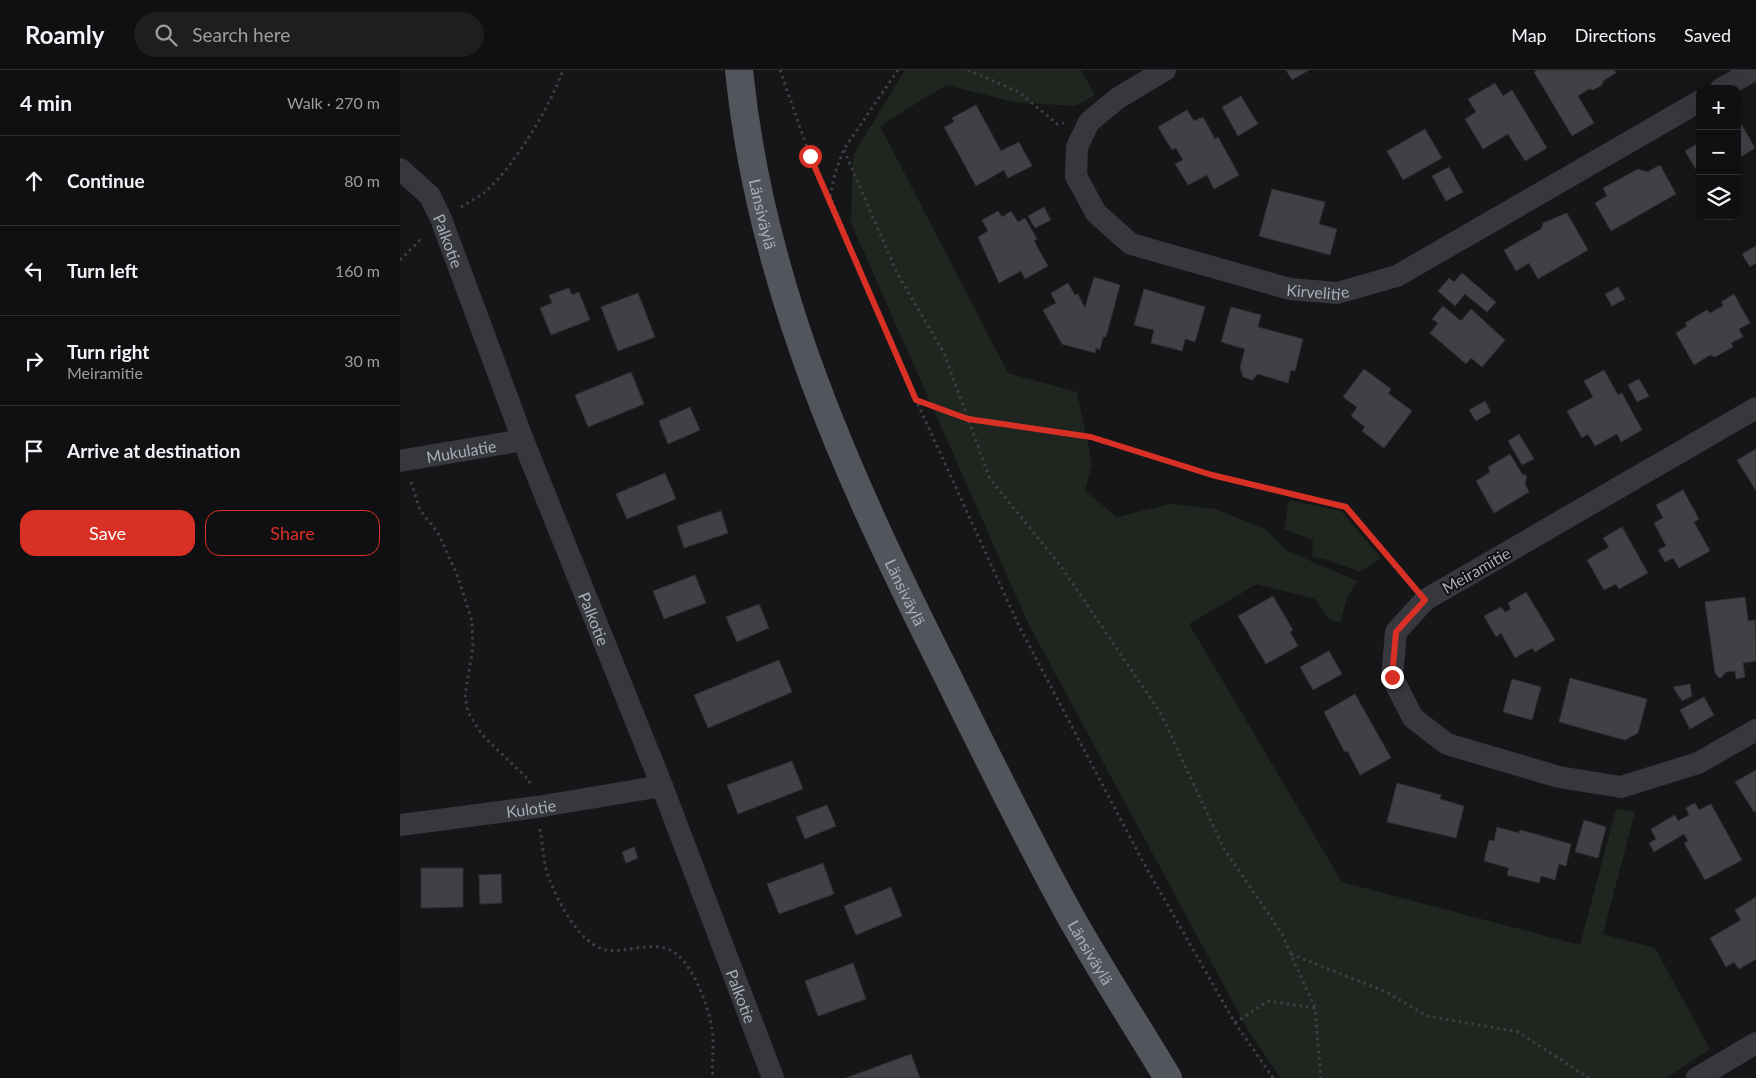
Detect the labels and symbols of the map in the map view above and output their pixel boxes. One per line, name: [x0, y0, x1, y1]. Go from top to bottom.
route start: [799, 145, 822, 168]
street label: Länsiväylä: [746, 177, 781, 251]
street label: Palkotie: [430, 211, 468, 270]
street label: Kirvelitie: [1286, 279, 1351, 303]
street label: Mukulatie: [425, 435, 498, 466]
street label: Meiramitie: [1438, 543, 1514, 597]
street label: Länsiväylä: [882, 556, 930, 628]
street label: Palkotie: [575, 589, 614, 648]
route end: [1381, 666, 1404, 689]
street label: Kulotie: [505, 794, 557, 820]
street label: Länsiväylä: [1065, 916, 1118, 988]
street label: Palkotie: [723, 966, 761, 1025]

